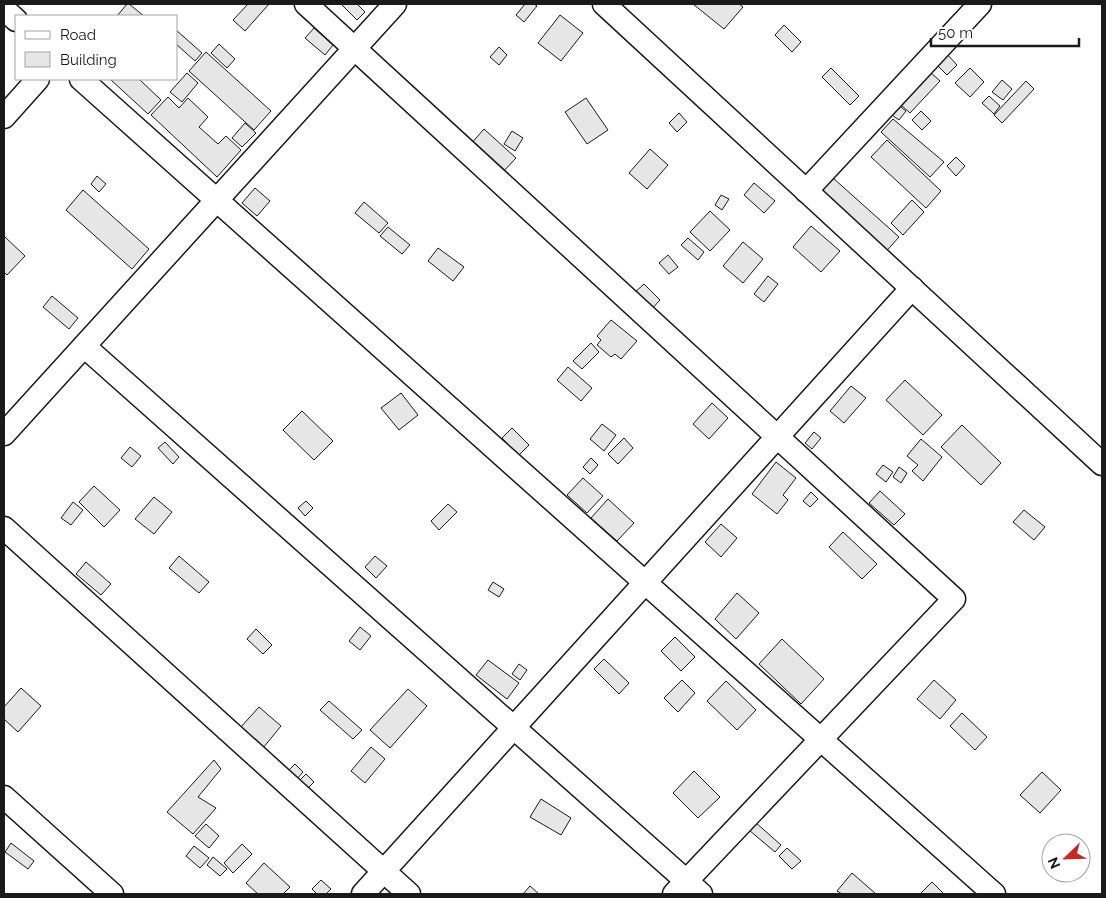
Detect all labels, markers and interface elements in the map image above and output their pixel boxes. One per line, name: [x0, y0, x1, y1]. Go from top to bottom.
legend: [15, 15, 178, 80]
scale bar: [931, 15, 1078, 47]
text: 50 m: [938, 24, 973, 42]
text: Road: [60, 26, 96, 44]
text: Building: [60, 51, 117, 69]
north arrow: [1041, 833, 1091, 883]
text: N: [1045, 855, 1063, 871]

